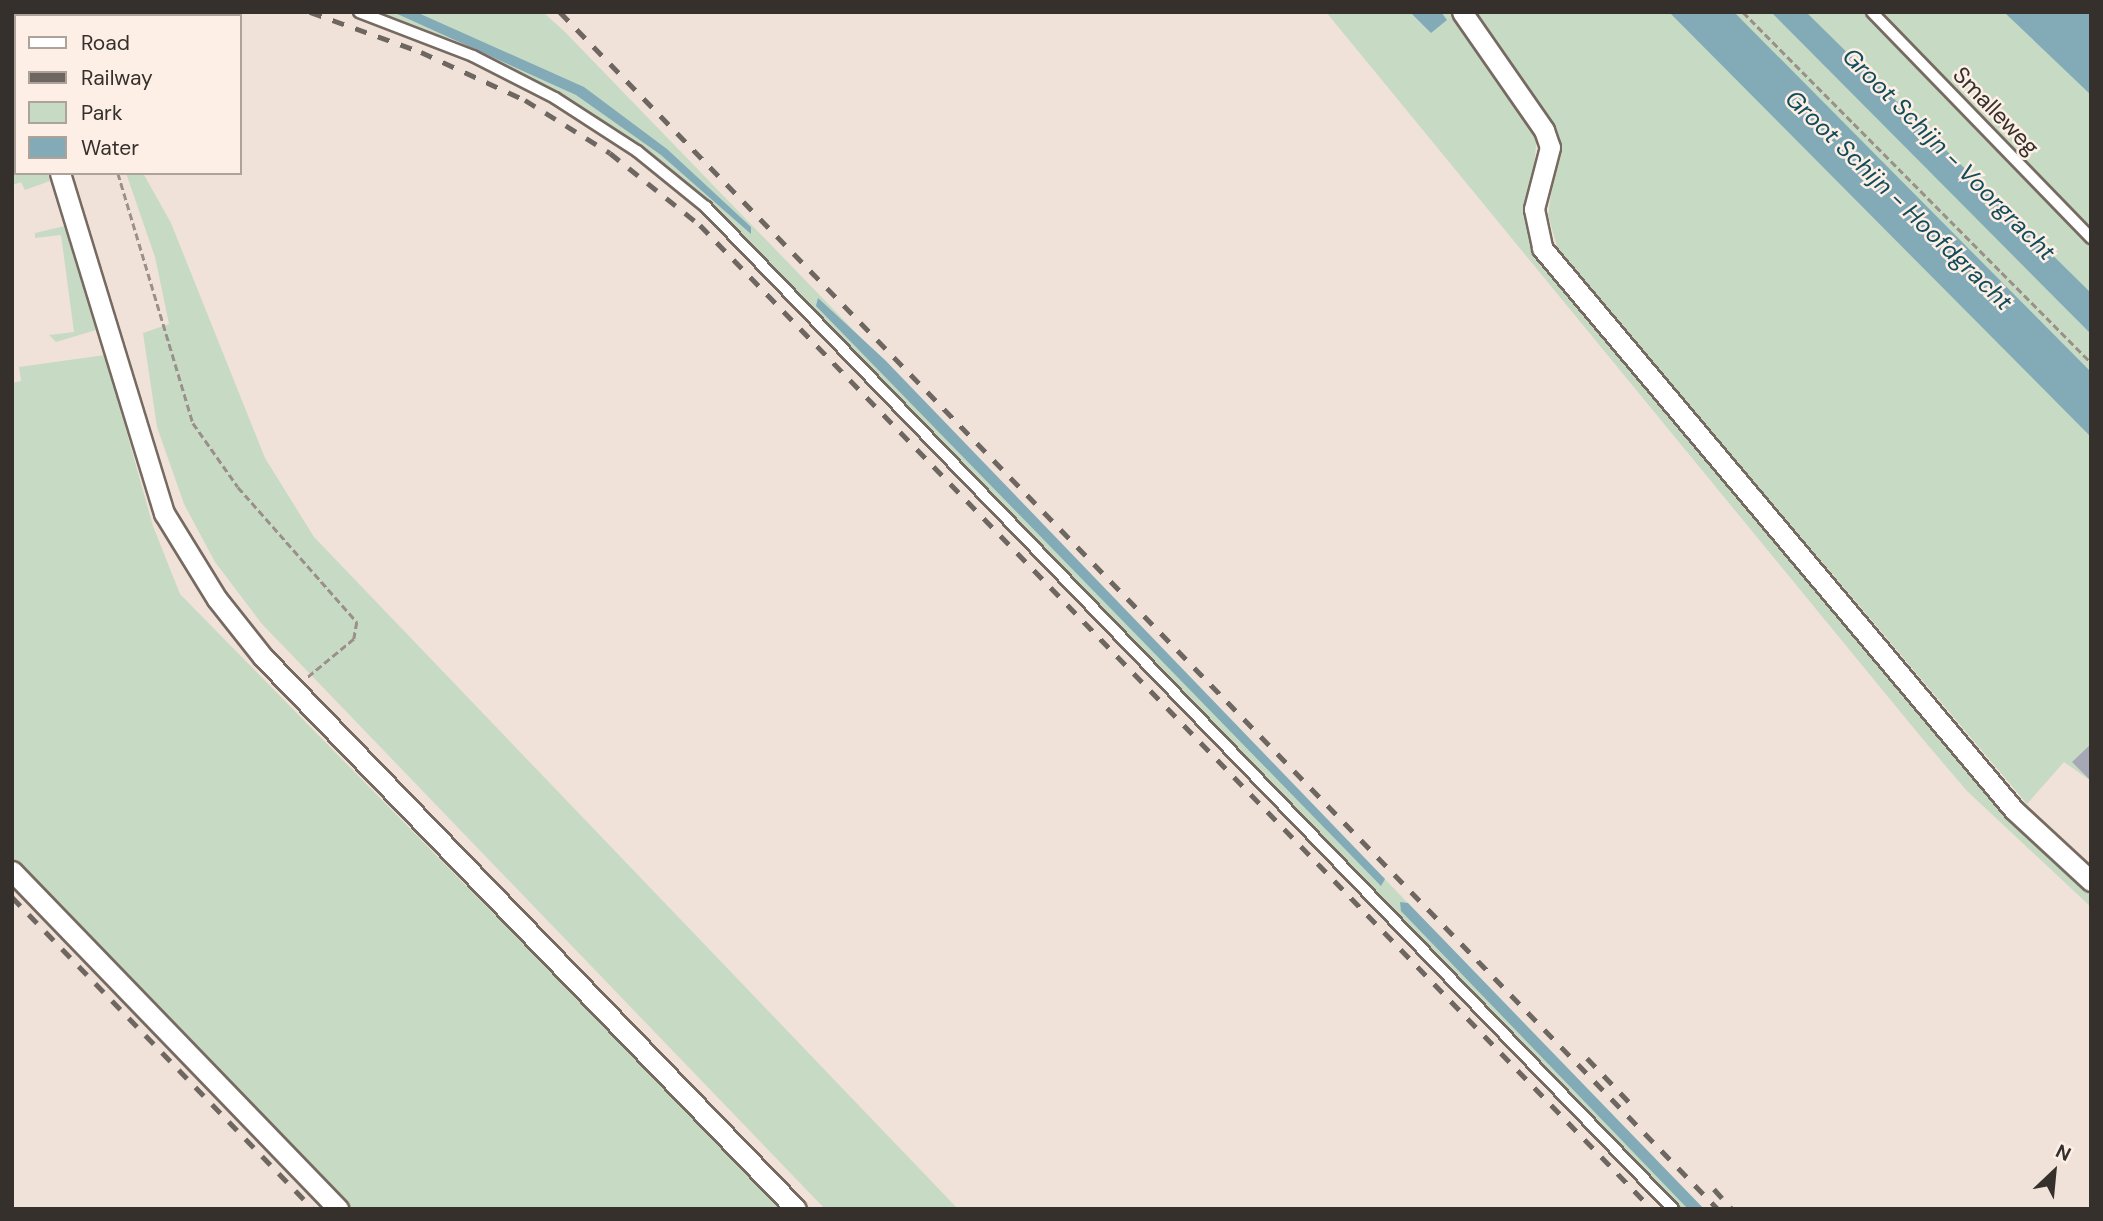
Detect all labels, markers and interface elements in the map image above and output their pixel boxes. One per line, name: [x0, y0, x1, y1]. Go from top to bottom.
legend: [14, 14, 242, 175]
text: Road: [81, 29, 130, 57]
water label: Groot Schijn - Voorgracht: [1837, 42, 2061, 266]
street label: Smalleweg: [1947, 61, 2045, 161]
text: Railway: [81, 64, 153, 92]
water label: Groot Schijn - Hoofdgracht: [1780, 84, 2018, 316]
text: Park: [81, 99, 122, 127]
text: Water: [81, 134, 139, 162]
north arrow: [2019, 1137, 2089, 1207]
text: N: [2052, 1138, 2075, 1167]

